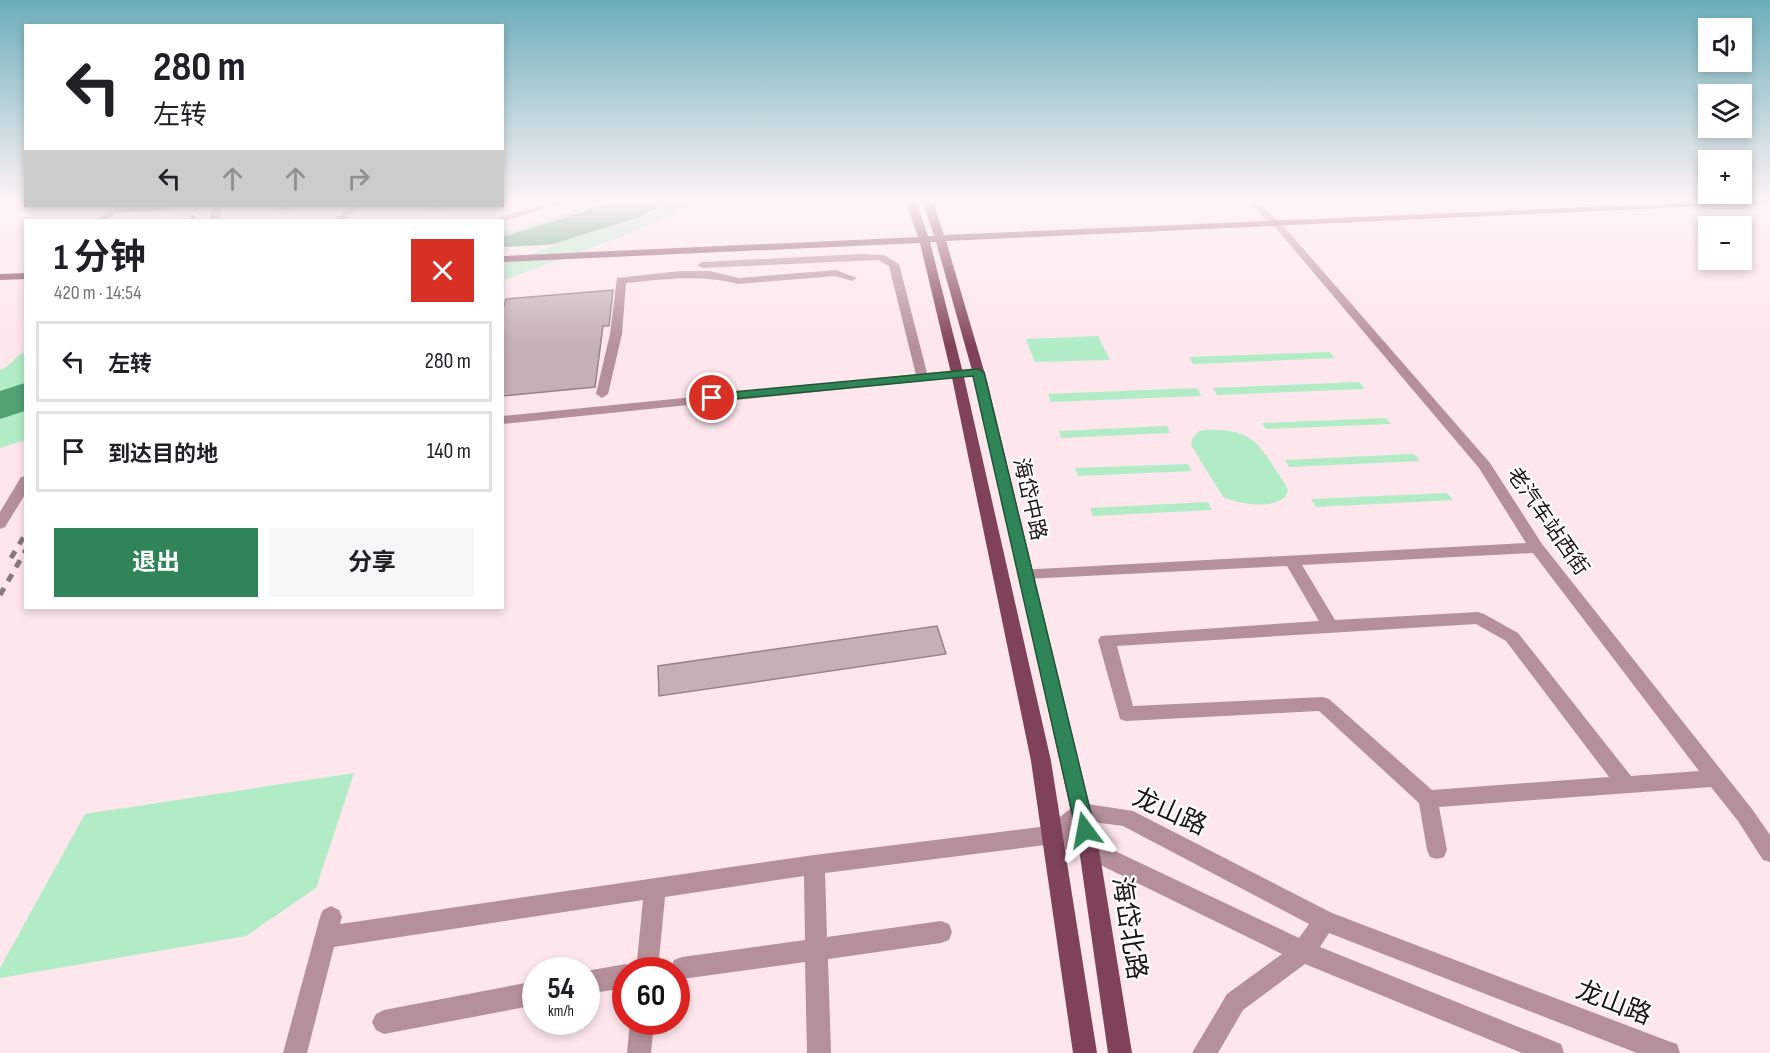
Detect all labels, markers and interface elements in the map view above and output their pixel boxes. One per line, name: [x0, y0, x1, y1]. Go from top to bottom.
map controls: [1698, 18, 1752, 270]
button: sound: [1698, 18, 1752, 72]
text: 280 m: [153, 42, 246, 93]
icon: left: [54, 48, 132, 126]
button: layers: [1698, 84, 1752, 138]
text: 左转: [153, 100, 207, 132]
button: +: [1698, 150, 1752, 204]
icon: left: [153, 162, 186, 195]
icon: ahead: [216, 162, 249, 195]
icon: ahead: [279, 162, 312, 195]
icon: right: [342, 162, 375, 195]
button: −: [1698, 216, 1752, 270]
text: 1 分钟: [54, 237, 146, 280]
button: close: [411, 239, 474, 302]
text: 420 m · 14:54: [54, 281, 142, 305]
icon: left: [57, 345, 90, 378]
text: 280 m: [425, 348, 471, 375]
text: 左转: [108, 351, 152, 378]
pin: [686, 372, 737, 423]
icon: arrive: [695, 381, 728, 414]
icon: arrive: [57, 435, 90, 468]
text: 140 m: [427, 438, 471, 465]
text: 到达目的地: [108, 441, 218, 468]
street label: 海岱中路: [1008, 455, 1051, 543]
street label: 老汽车站西街: [1501, 463, 1594, 580]
button: 退出: [54, 528, 258, 597]
button: 分享: [270, 528, 474, 597]
street label: 龙山路: [1127, 782, 1211, 842]
position arrow: [1053, 798, 1117, 862]
street label: 海岱北路: [1105, 874, 1152, 982]
speed limit sign: 60: [612, 957, 690, 1035]
text: 54: [547, 971, 575, 1007]
street label: 龙山路: [1571, 975, 1655, 1032]
text: km/h: [548, 1002, 574, 1021]

